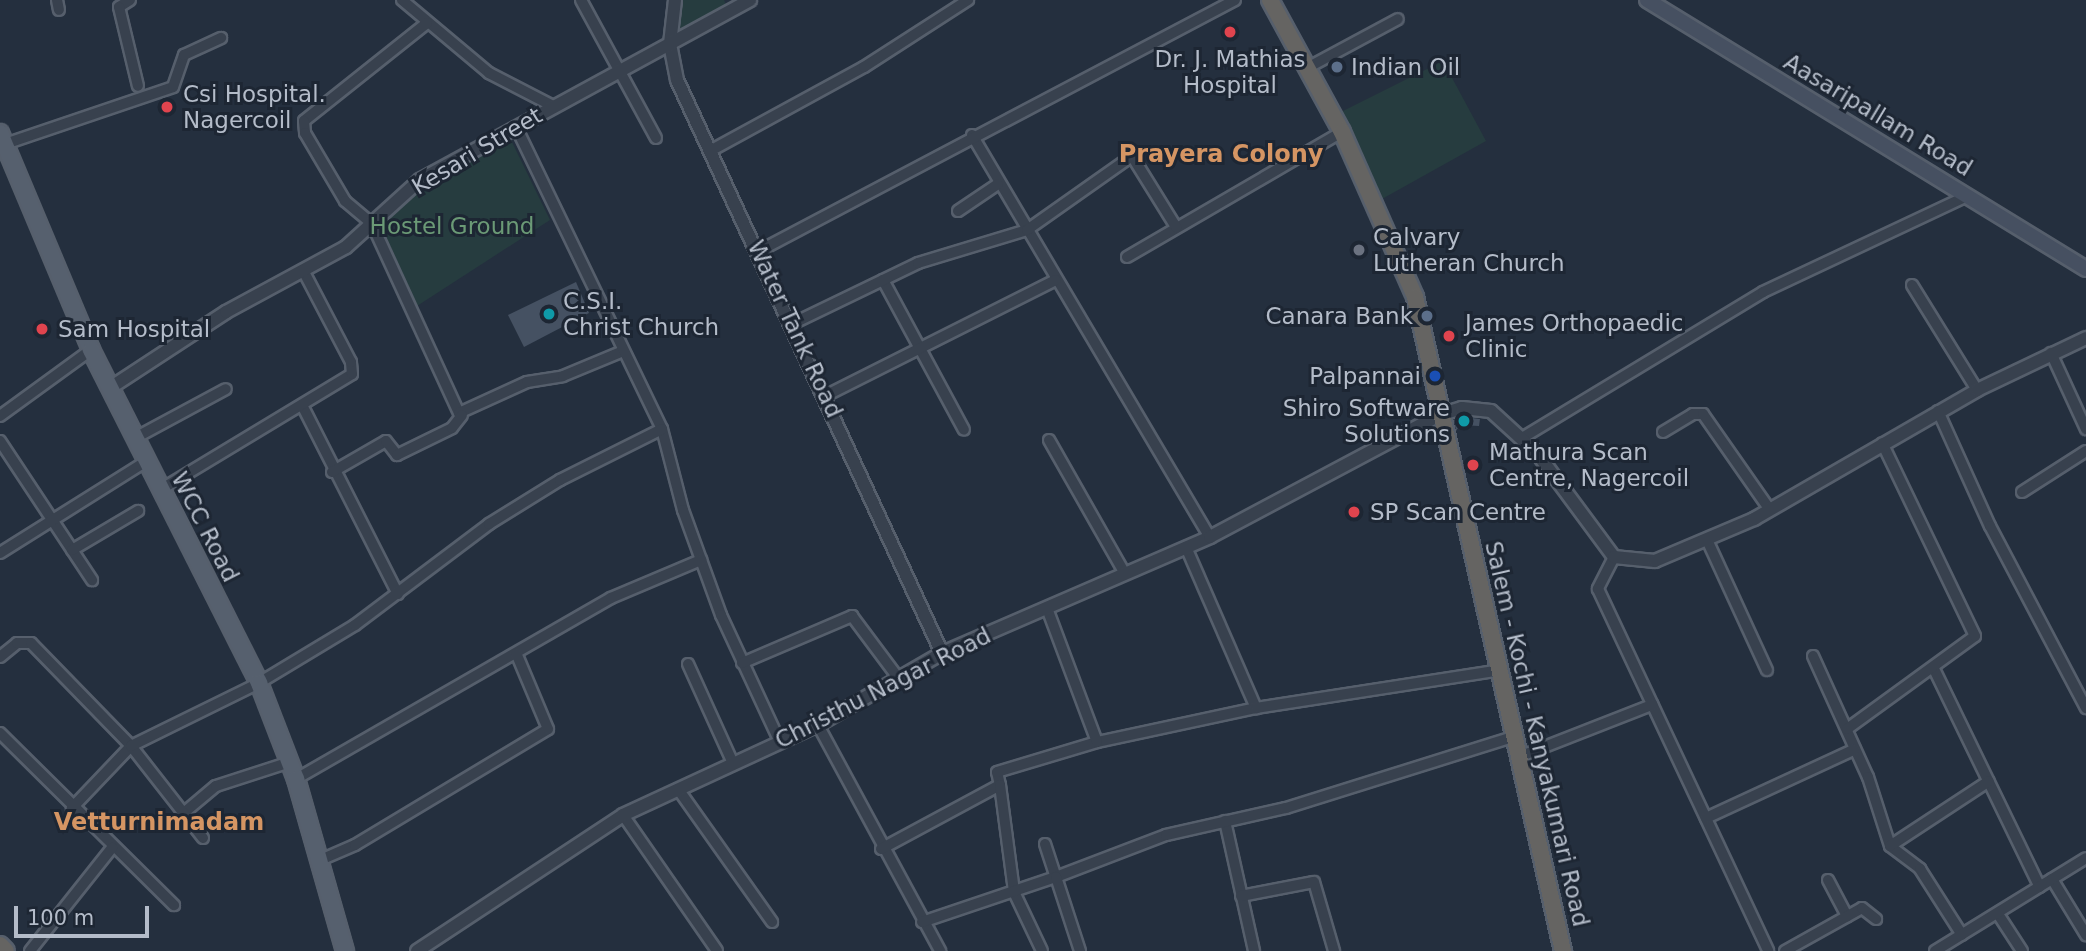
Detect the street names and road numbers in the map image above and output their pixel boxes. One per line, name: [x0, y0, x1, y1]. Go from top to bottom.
street label: Aasaripallam Road: [1779, 48, 1977, 182]
street label: Kesari Street: [407, 101, 547, 201]
street label: Water Tank Road: [742, 236, 848, 422]
street label: WCC Road: [165, 467, 245, 587]
street label: Salem - Kochi - Kanyakumari Road: [1479, 539, 1595, 929]
street label: Christhu Nagar Road: [771, 622, 995, 754]

